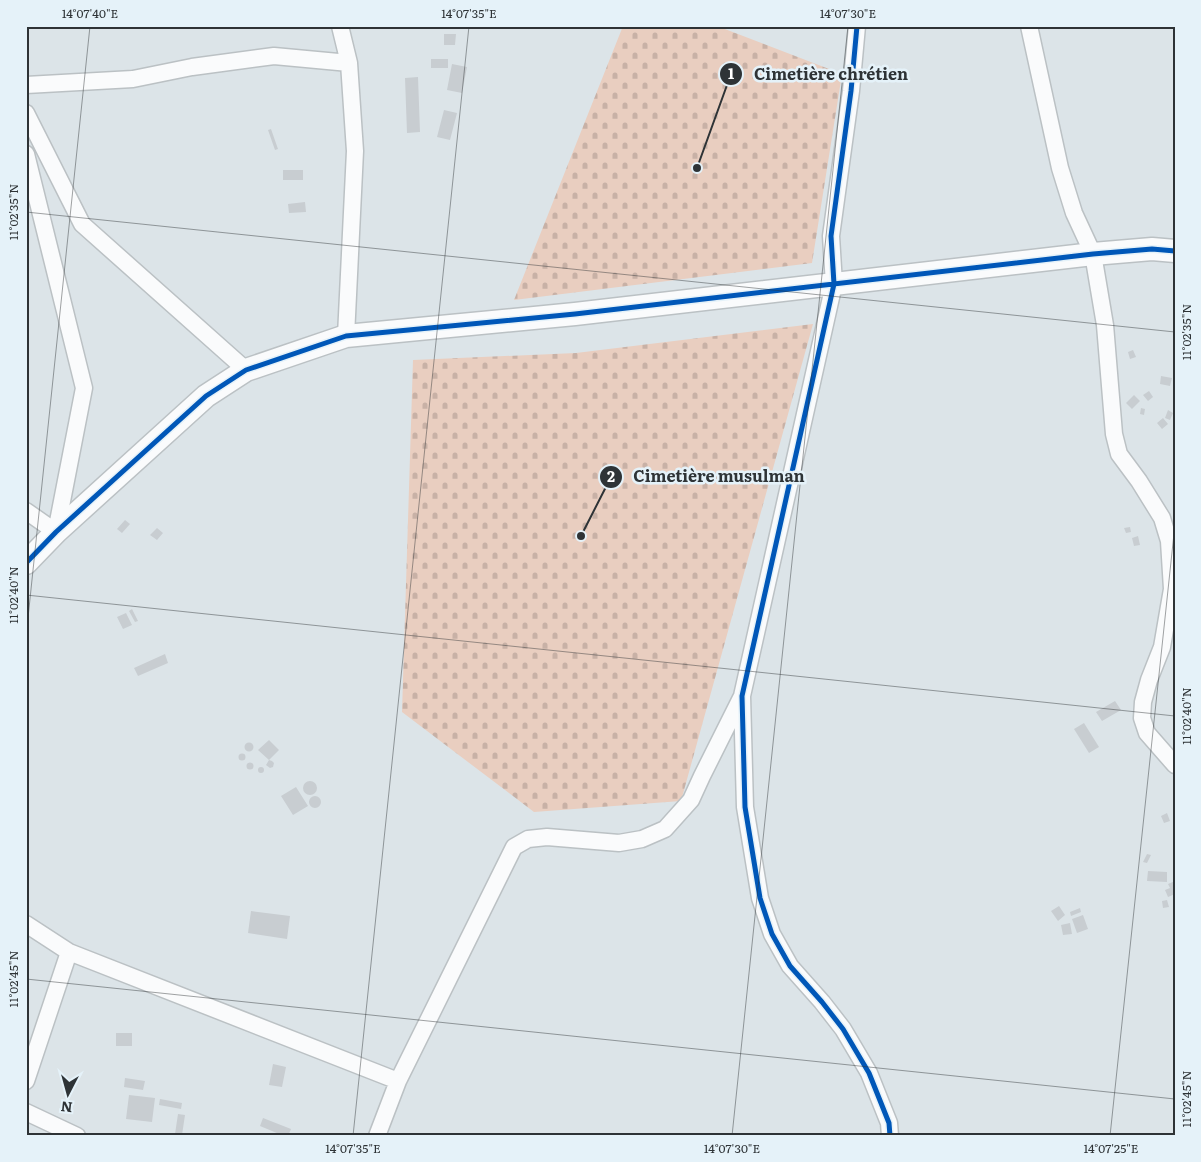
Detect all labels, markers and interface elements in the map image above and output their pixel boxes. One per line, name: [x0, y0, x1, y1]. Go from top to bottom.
text: 14°07'40"E: [62, 4, 119, 22]
text: 14°07'35"E: [441, 4, 497, 22]
text: 14°07'30"E: [820, 4, 876, 22]
callout: Cimetière chrétien: [719, 59, 918, 90]
text: 1: [728, 61, 734, 84]
text: Cimetière chrétien: [754, 61, 908, 85]
text: 11°02'35"N: [4, 184, 22, 240]
text: 11°02'35"N: [1177, 304, 1195, 360]
callout: Cimetière musulman: [599, 461, 815, 492]
text: Cimetière musulman: [633, 463, 805, 487]
text: 2: [607, 464, 615, 487]
text: 11°02'40"N: [4, 566, 22, 624]
text: 11°02'40"N: [1177, 687, 1195, 745]
text: 11°02'45"N: [4, 951, 22, 1007]
north arrow: [42, 1070, 92, 1120]
text: 11°02'45"N: [1177, 1071, 1195, 1127]
text: N: [59, 1097, 73, 1118]
text: 14°07'35"E: [325, 1139, 381, 1157]
text: 14°07'30"E: [704, 1139, 760, 1157]
text: 14°07'25"E: [1083, 1139, 1139, 1157]

